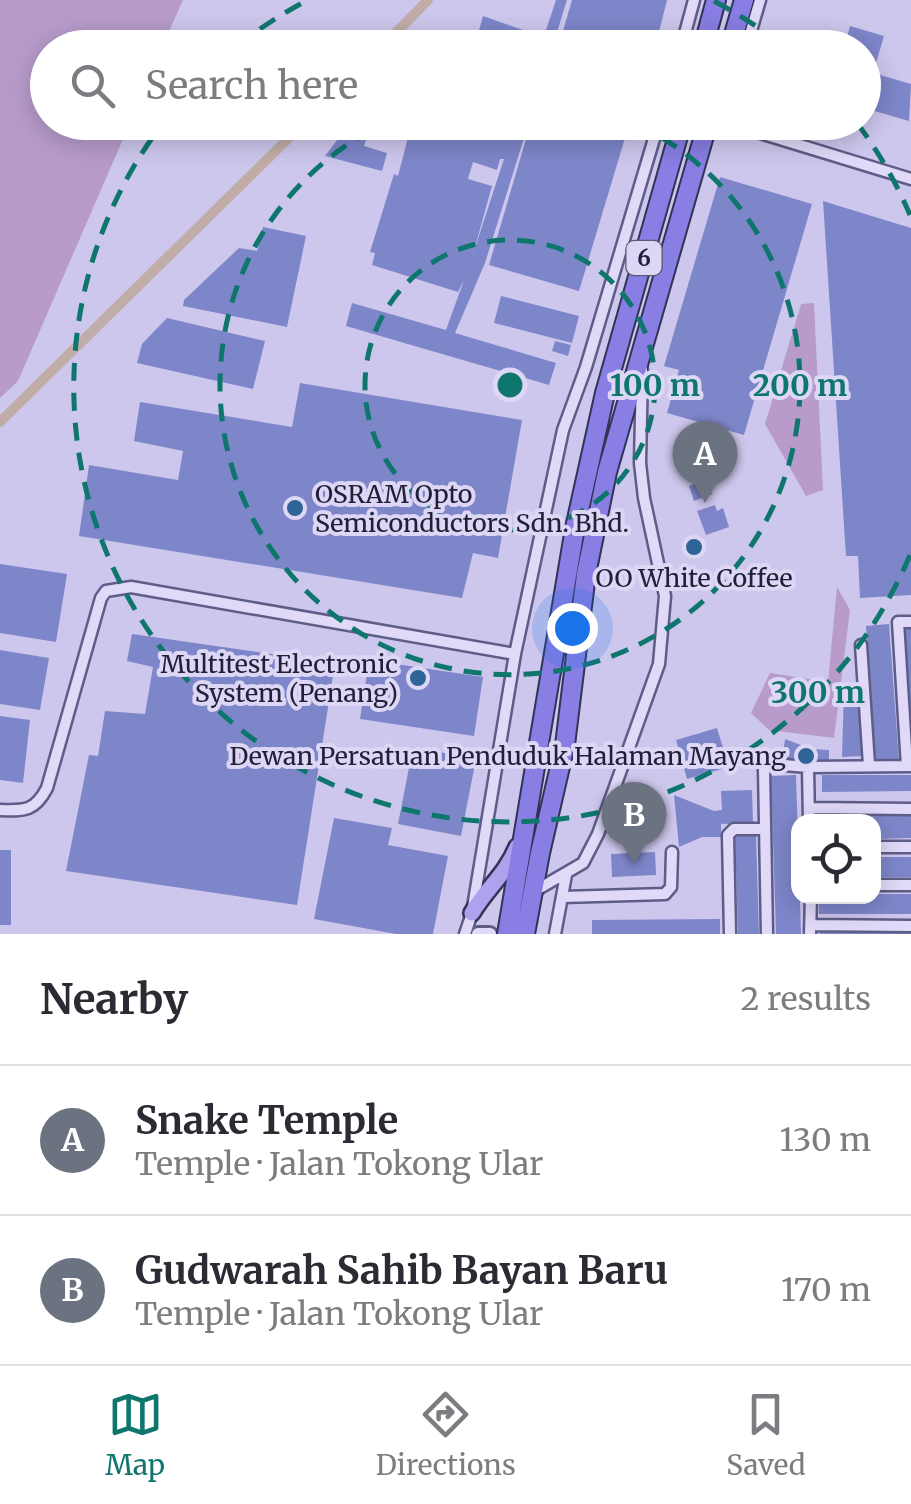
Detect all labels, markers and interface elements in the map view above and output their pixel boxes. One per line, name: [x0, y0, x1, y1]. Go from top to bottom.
search box: [30, 30, 881, 140]
icon: search: [65, 58, 120, 113]
text: Search here: [145, 62, 358, 109]
road number: 6: [626, 241, 662, 275]
text: 100 m: [610, 366, 700, 404]
text: 200 m: [753, 366, 847, 404]
centre of rings: [492, 367, 528, 403]
pin: A: [672, 420, 738, 503]
place label: OSRAM Opto Semiconductors Sdn. Bhd.: [315, 478, 629, 539]
marker: OSRAM Opto Semiconductors Sdn. Bhd.: [284, 497, 306, 519]
marker: OO White Coffee: [683, 536, 705, 558]
place label: OO White Coffee: [596, 562, 792, 594]
your location: [547, 603, 598, 654]
place label: Multitest Electronic System (Penang): [161, 648, 398, 709]
marker: Multitest Electronic System (Penang): [407, 667, 429, 689]
text: 300 m: [771, 673, 865, 711]
place label: Dewan Persatuan Penduduk Halaman Mayang: [229, 740, 786, 772]
marker: Dewan Persatuan Penduduk Halaman Mayang: [795, 745, 817, 767]
pin: B: [602, 782, 666, 864]
map controls: [791, 814, 881, 904]
button: locate: [791, 814, 881, 904]
text: Nearby: [40, 973, 188, 1025]
text: 2 results: [740, 979, 871, 1019]
text: Snake Temple: [135, 1097, 398, 1144]
text: A: [61, 1120, 84, 1160]
text: 130 m: [779, 1120, 871, 1160]
text: Temple · Jalan Tokong Ular: [135, 1144, 543, 1184]
text: Gudwarah Sahib Bayan Baru: [135, 1247, 668, 1294]
text: B: [61, 1270, 84, 1310]
text: 170 m: [781, 1270, 871, 1310]
text: Temple · Jalan Tokong Ular: [135, 1294, 543, 1334]
tab: Map: [105, 1387, 165, 1483]
tab: Directions: [376, 1387, 516, 1483]
tab: Saved: [726, 1387, 806, 1483]

